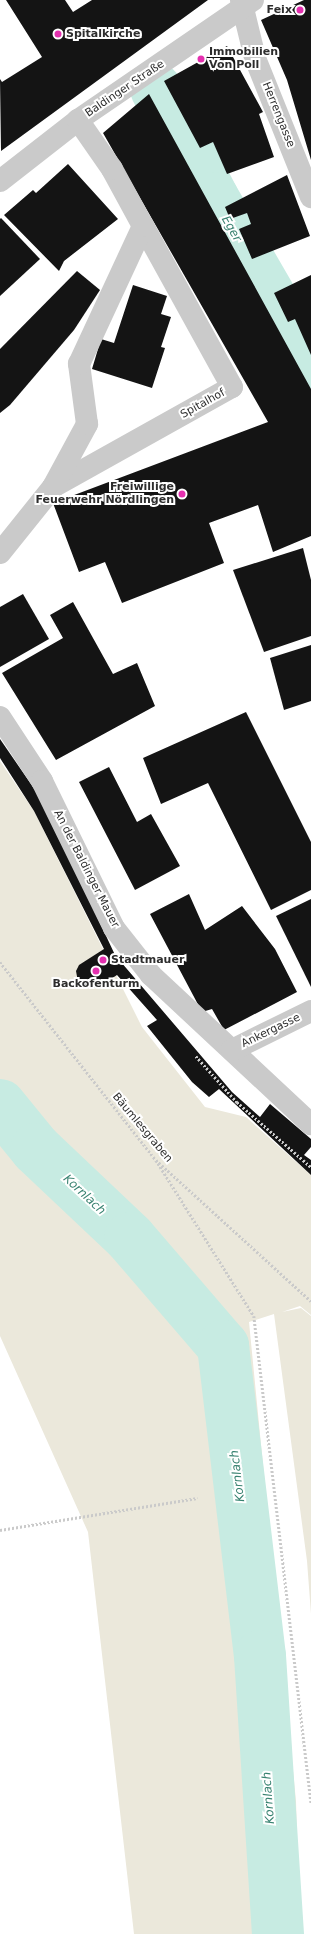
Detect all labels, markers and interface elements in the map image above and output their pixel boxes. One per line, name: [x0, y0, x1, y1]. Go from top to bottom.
place label: Feix: [267, 3, 292, 17]
marker: Feix: [295, 5, 305, 15]
place label: Spitalkirche: [66, 27, 140, 41]
marker: Spitalkirche: [53, 29, 63, 39]
place label: Immobilien Von Poll: [209, 46, 278, 72]
marker: Immobilien Von Poll: [196, 54, 206, 64]
street label: Baldinger Straße: [83, 58, 167, 120]
street label: Herrengasse: [259, 80, 297, 150]
water label: Eger: [218, 213, 244, 245]
street label: Spitalhof: [179, 386, 227, 422]
place label: Freiwillige Feuerwehr Nördlingen: [35, 481, 174, 507]
marker: Freiwillige Feuerwehr Nördlingen: [177, 489, 187, 499]
street label: An der Baldinger Mauer: [51, 808, 121, 930]
place label: Stadtmauer: [111, 953, 184, 967]
marker: Stadtmauer: [98, 955, 108, 965]
marker: Backofenturm: [91, 966, 101, 976]
place label: Backofenturm: [53, 977, 139, 991]
street label: Ankergasse: [240, 1011, 302, 1051]
street label: Bäumlesgraben: [109, 1091, 175, 1165]
water label: Kornlach: [60, 1172, 108, 1218]
water label: Kornlach: [228, 1449, 248, 1503]
water label: Kornlach: [260, 1771, 278, 1825]

